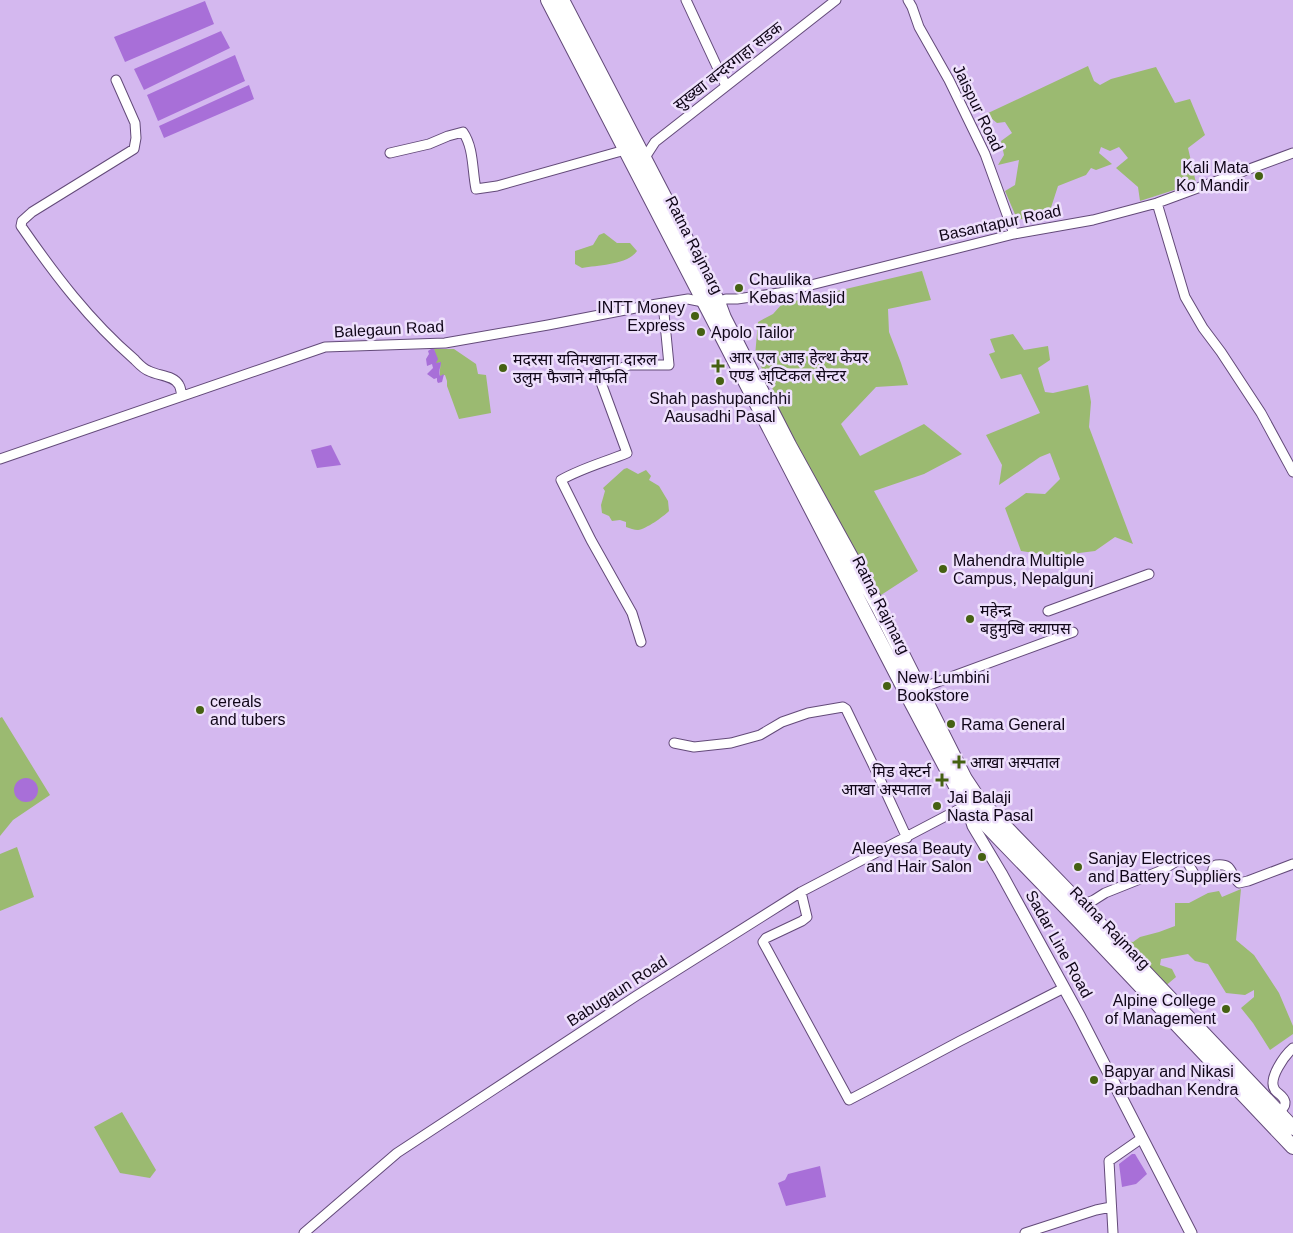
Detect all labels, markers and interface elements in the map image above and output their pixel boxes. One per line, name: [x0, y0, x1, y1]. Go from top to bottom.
street label: सुख्खा बन्दरगाहा सडक: [670, 18, 787, 115]
street label: Jaispur Road: [950, 62, 1006, 154]
place label: Kali Mata Ko Mandir: [1176, 159, 1250, 194]
marker: Kali Mata Ko Mandir: [1253, 170, 1265, 182]
street label: Ratna Rajmarg: [662, 193, 726, 297]
street label: Basantapur Road: [937, 202, 1063, 244]
place label: Chaulika Kebas Masjid: [749, 271, 845, 306]
marker: Chaulika Kebas Masjid: [733, 282, 745, 294]
place label: INTT Money Express: [597, 299, 685, 334]
marker: INTT Money Express: [689, 310, 701, 322]
street label: Balegaun Road: [333, 318, 445, 340]
place label: Apolo Tailor: [711, 324, 795, 341]
marker: Apolo Tailor: [695, 326, 707, 338]
place label: आर एल आइ हेल्थ केयर एण्ड अ्प्टिकल सेन्टर: [729, 348, 869, 386]
place label: मदरसा यतिमखाना दारुल उलुम फैजाने माैफति: [513, 351, 658, 388]
marker: आर एल आइ हेल्थ केयर एण्ड अ्प्टिकल सेन्टर: [711, 359, 725, 373]
marker: मदरसा यतिमखाना दारुल उलुम फैजाने माैफति: [497, 362, 509, 374]
marker: Shah pashupanchhi Aausadhi Pasal: [714, 375, 726, 387]
place label: Shah pashupanchhi Aausadhi Pasal: [649, 390, 791, 425]
place label: Mahendra Multiple Campus, Nepalgunj: [953, 552, 1094, 587]
street label: Ratna Rajmarg: [849, 553, 913, 657]
marker: Mahendra Multiple Campus, Nepalgunj: [937, 563, 949, 575]
place label: महेन्द्र बहुमुखि क्यापस: [980, 601, 1072, 640]
marker: महेन्द्र बहुमुखि क्यापस: [964, 613, 976, 625]
place label: New Lumbini Bookstore: [897, 669, 989, 704]
marker: New Lumbini Bookstore: [881, 680, 893, 692]
place label: cereals and tubers: [210, 693, 286, 728]
marker: cereals and tubers: [194, 704, 206, 716]
place label: Rama General: [961, 716, 1065, 733]
marker: Rama General: [945, 718, 957, 730]
place label: आखा अस्पताल: [970, 754, 1061, 771]
marker: आखा अस्पताल: [952, 755, 966, 769]
place label: मिड वेस्टर्न आखा अस्पताल: [841, 762, 932, 798]
marker: मिड वेस्टर्न आखा अस्पताल: [935, 773, 949, 787]
place label: Jai Balaji Nasta Pasal: [947, 789, 1033, 824]
marker: Jai Balaji Nasta Pasal: [931, 800, 943, 812]
place label: Aleeyesa Beauty and Hair Salon: [852, 840, 972, 875]
place label: Sanjay Electrices and Battery Suppliers: [1088, 850, 1241, 885]
marker: Aleeyesa Beauty and Hair Salon: [976, 851, 988, 863]
marker: Sanjay Electrices and Battery Suppliers: [1072, 861, 1084, 873]
street label: Ratna Rajmarg: [1067, 883, 1153, 973]
street label: Sadar Line Road: [1022, 887, 1096, 1001]
street label: Babugaun Road: [564, 952, 670, 1030]
place label: Alpine College of Management: [1105, 992, 1217, 1027]
marker: Alpine College of Management: [1220, 1003, 1232, 1015]
place label: Bapyar and Nikasi Parbadhan Kendra: [1104, 1063, 1238, 1098]
marker: Bapyar and Nikasi Parbadhan Kendra: [1088, 1074, 1100, 1086]

